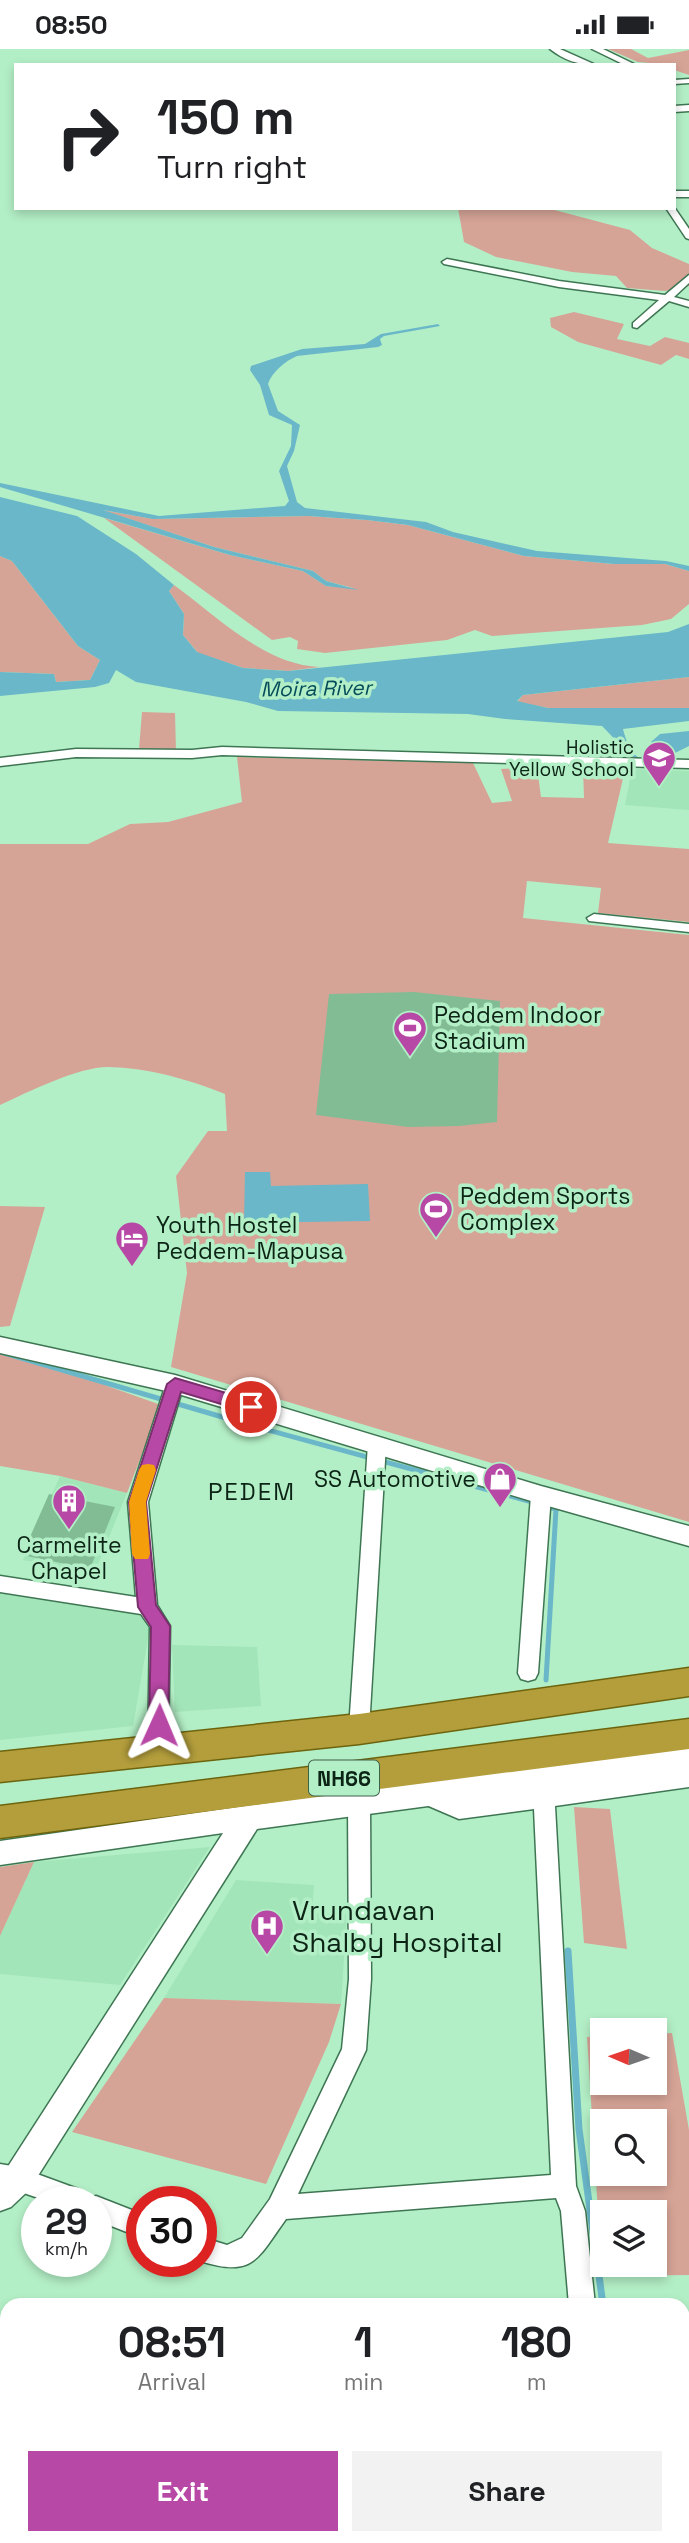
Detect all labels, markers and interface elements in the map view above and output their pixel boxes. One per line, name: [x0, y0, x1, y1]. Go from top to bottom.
text: 08:50: [35, 8, 108, 42]
text: 150 m: [157, 86, 295, 148]
icon: right: [42, 91, 133, 182]
text: Turn right: [157, 147, 307, 187]
water label: Moira River: [260, 673, 374, 702]
place label: Holistic Yellow School: [509, 735, 634, 782]
school or university icon: Holistic Yellow School: [640, 739, 678, 788]
place label: Peddem Indoor Stadium: [434, 1000, 602, 1056]
sports icon: Peddem Indoor Stadium: [391, 1009, 429, 1058]
place label: Peddem Sports Complex: [460, 1181, 630, 1237]
sports icon: Peddem Sports Complex: [417, 1190, 455, 1239]
place label: Youth Hostel Peddem-Mapusa: [156, 1210, 344, 1266]
hotel icon: Youth Hostel Peddem-Mapusa: [113, 1219, 151, 1268]
pin: [221, 1377, 281, 1437]
icon: arrive: [232, 1388, 270, 1426]
shop icon: SS Automotive: [481, 1460, 519, 1509]
place label: SS Automotive: [314, 1464, 476, 1494]
district label: PEDEM: [208, 1476, 296, 1507]
building icon: Carmelite Chapel: [50, 1482, 88, 1531]
place label: Carmelite Chapel: [16, 1530, 122, 1586]
position arrow: [122, 1688, 196, 1762]
road number: NH66: [309, 1761, 379, 1795]
place label: Vrundavan Shalby Hospital: [292, 1892, 503, 1960]
hospital icon: Vrundavan Shalby Hospital: [248, 1907, 286, 1956]
north arrow: [590, 2018, 667, 2095]
map controls: [590, 2018, 667, 2277]
button: search: [590, 2109, 667, 2186]
speed limit sign: 30: [126, 2186, 217, 2277]
text: 29: [45, 2200, 88, 2244]
button: layers: [590, 2200, 667, 2277]
text: km/h: [45, 2237, 88, 2260]
text: 08:51: [118, 2316, 226, 2369]
text: 1: [354, 2316, 373, 2369]
text: 180: [501, 2316, 572, 2369]
text: Arrival: [138, 2367, 206, 2397]
text: min: [344, 2367, 383, 2397]
text: m: [527, 2367, 547, 2397]
button: Exit: [28, 2451, 338, 2531]
button: Share: [352, 2451, 662, 2531]

